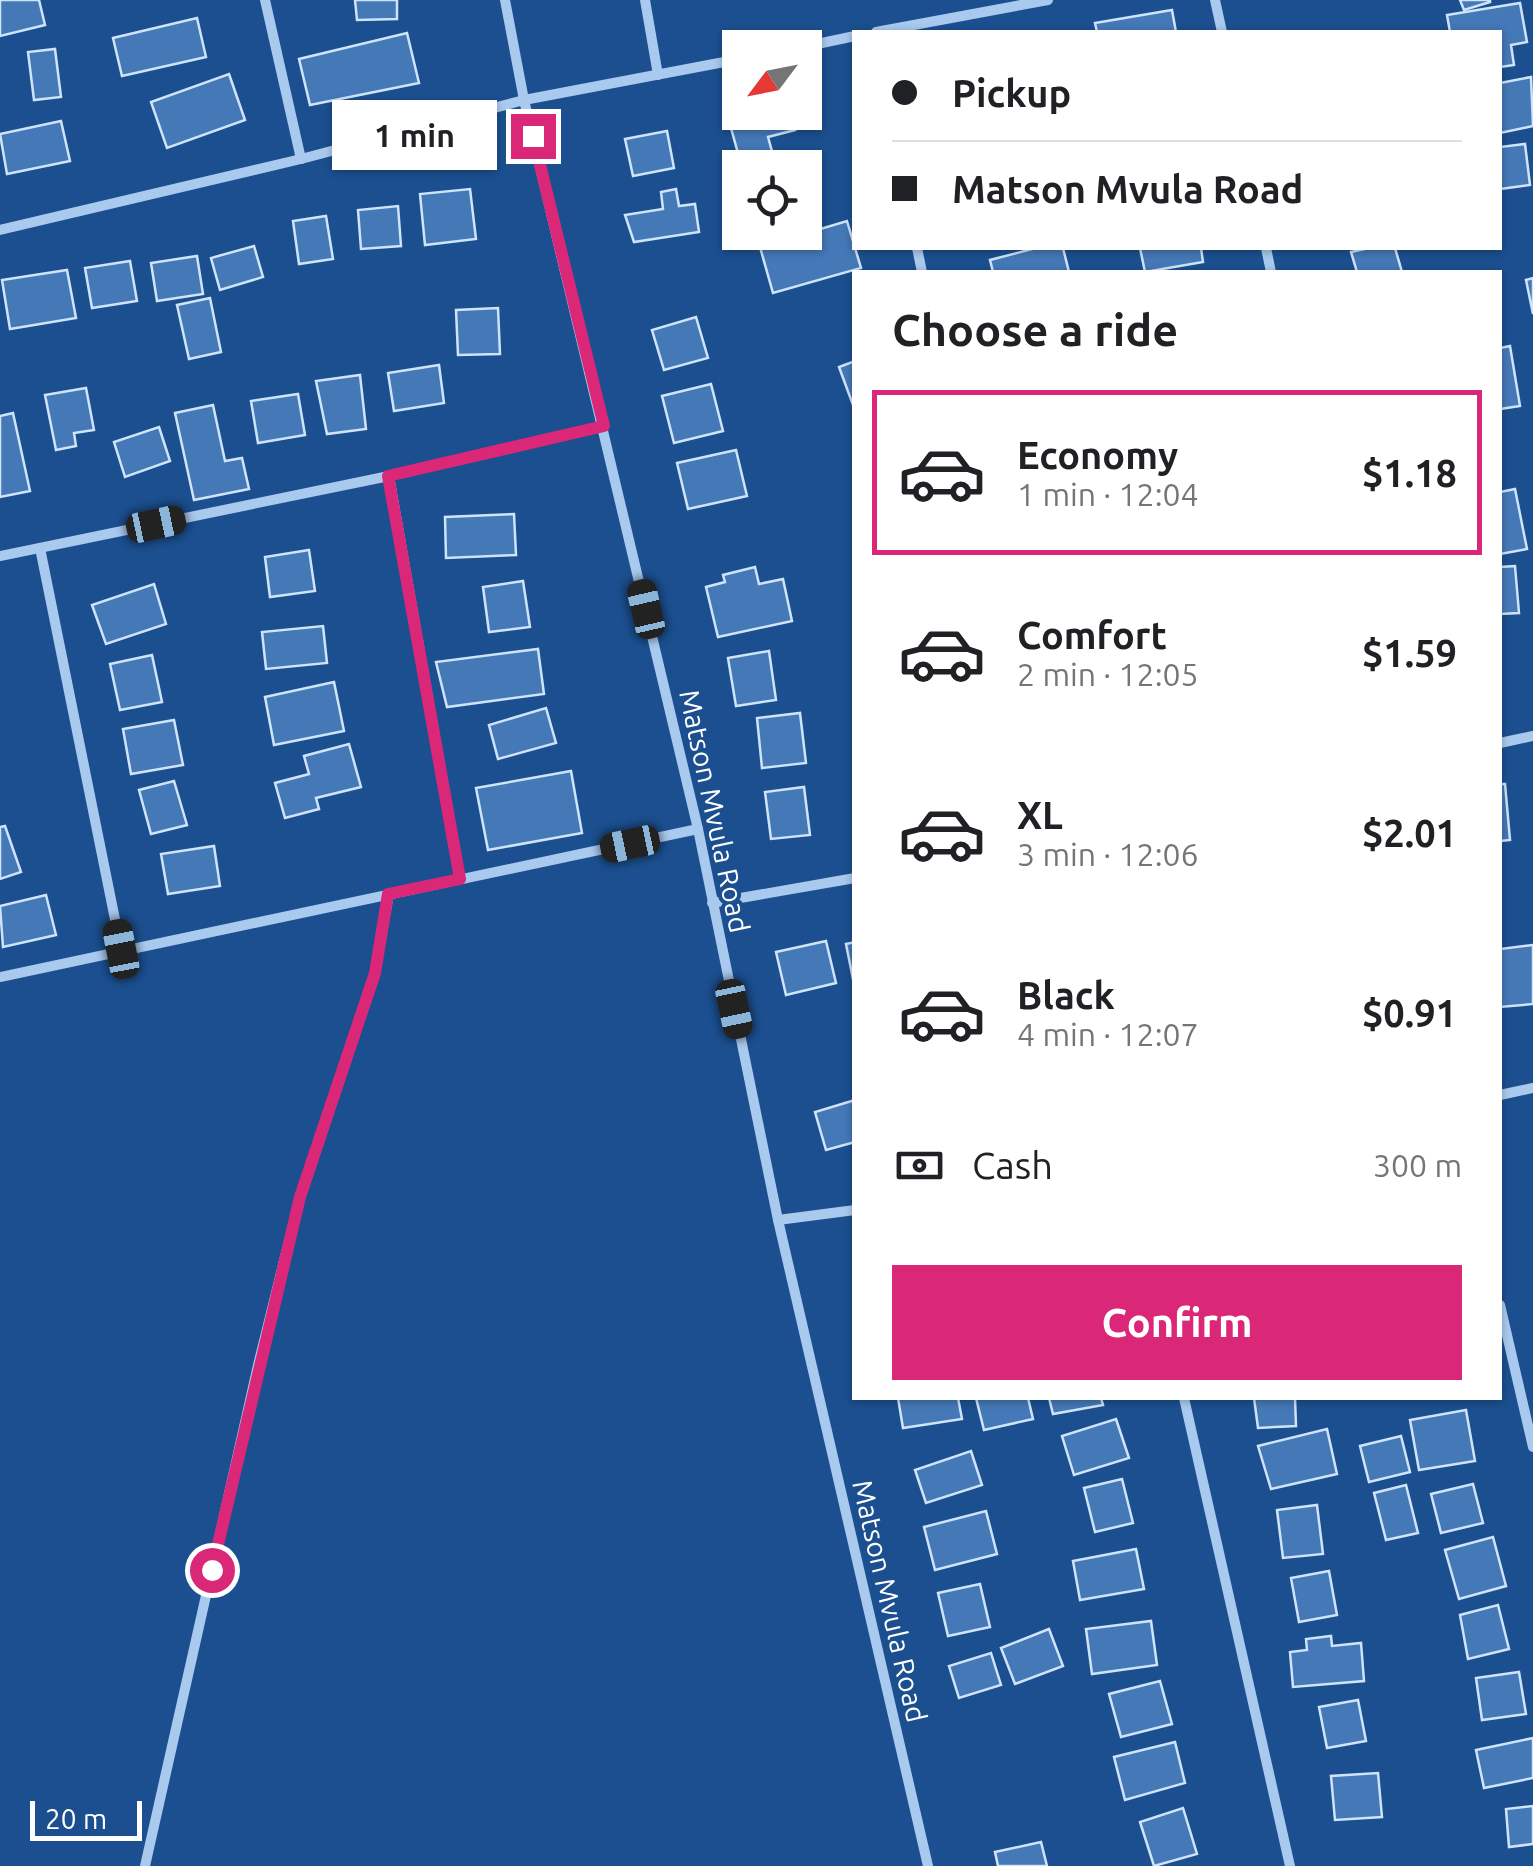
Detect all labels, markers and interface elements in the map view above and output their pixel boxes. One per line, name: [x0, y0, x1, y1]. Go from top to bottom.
north arrow: [722, 30, 822, 130]
map controls: [722, 30, 822, 250]
text: Pickup: [952, 72, 1071, 114]
callout: 1 min: [333, 101, 498, 171]
route end: [511, 114, 556, 159]
text: 1 min: [374, 117, 455, 153]
button: locate: [722, 150, 822, 250]
text: Matson Mvula Road: [952, 168, 1303, 210]
text: Choose a ride: [892, 304, 1178, 355]
icon: car: [897, 428, 987, 518]
text: Economy: [1017, 434, 1178, 476]
text: $1.18: [1362, 452, 1457, 494]
text: 1 min · 12:04: [1017, 476, 1199, 512]
car: [124, 503, 188, 545]
car: [625, 576, 667, 642]
icon: car: [897, 608, 987, 698]
text: Comfort: [1017, 614, 1167, 656]
text: $1.59: [1362, 632, 1457, 674]
text: 2 min · 12:05: [1017, 656, 1199, 692]
street label: Matson Mvula Road: [674, 687, 756, 935]
icon: car: [897, 788, 987, 878]
text: XL: [1017, 794, 1063, 836]
text: $2.01: [1362, 812, 1457, 854]
car: [598, 823, 662, 865]
text: 3 min · 12:06: [1017, 836, 1199, 872]
car: [101, 917, 141, 981]
icon: car: [897, 968, 987, 1058]
text: Black: [1017, 974, 1115, 1016]
car: [713, 977, 755, 1041]
text: $0.91: [1362, 992, 1457, 1034]
text: 4 min · 12:07: [1017, 1016, 1199, 1052]
icon: cash: [892, 1138, 947, 1193]
text: Cash: [972, 1144, 1053, 1186]
text: 300 m: [1373, 1147, 1462, 1183]
button: Confirm: [892, 1265, 1462, 1380]
street label: Matson Mvula Road: [847, 1477, 933, 1725]
route start: [190, 1548, 235, 1593]
scale bar: [30, 1796, 142, 1840]
text: 20 m: [45, 1803, 107, 1834]

